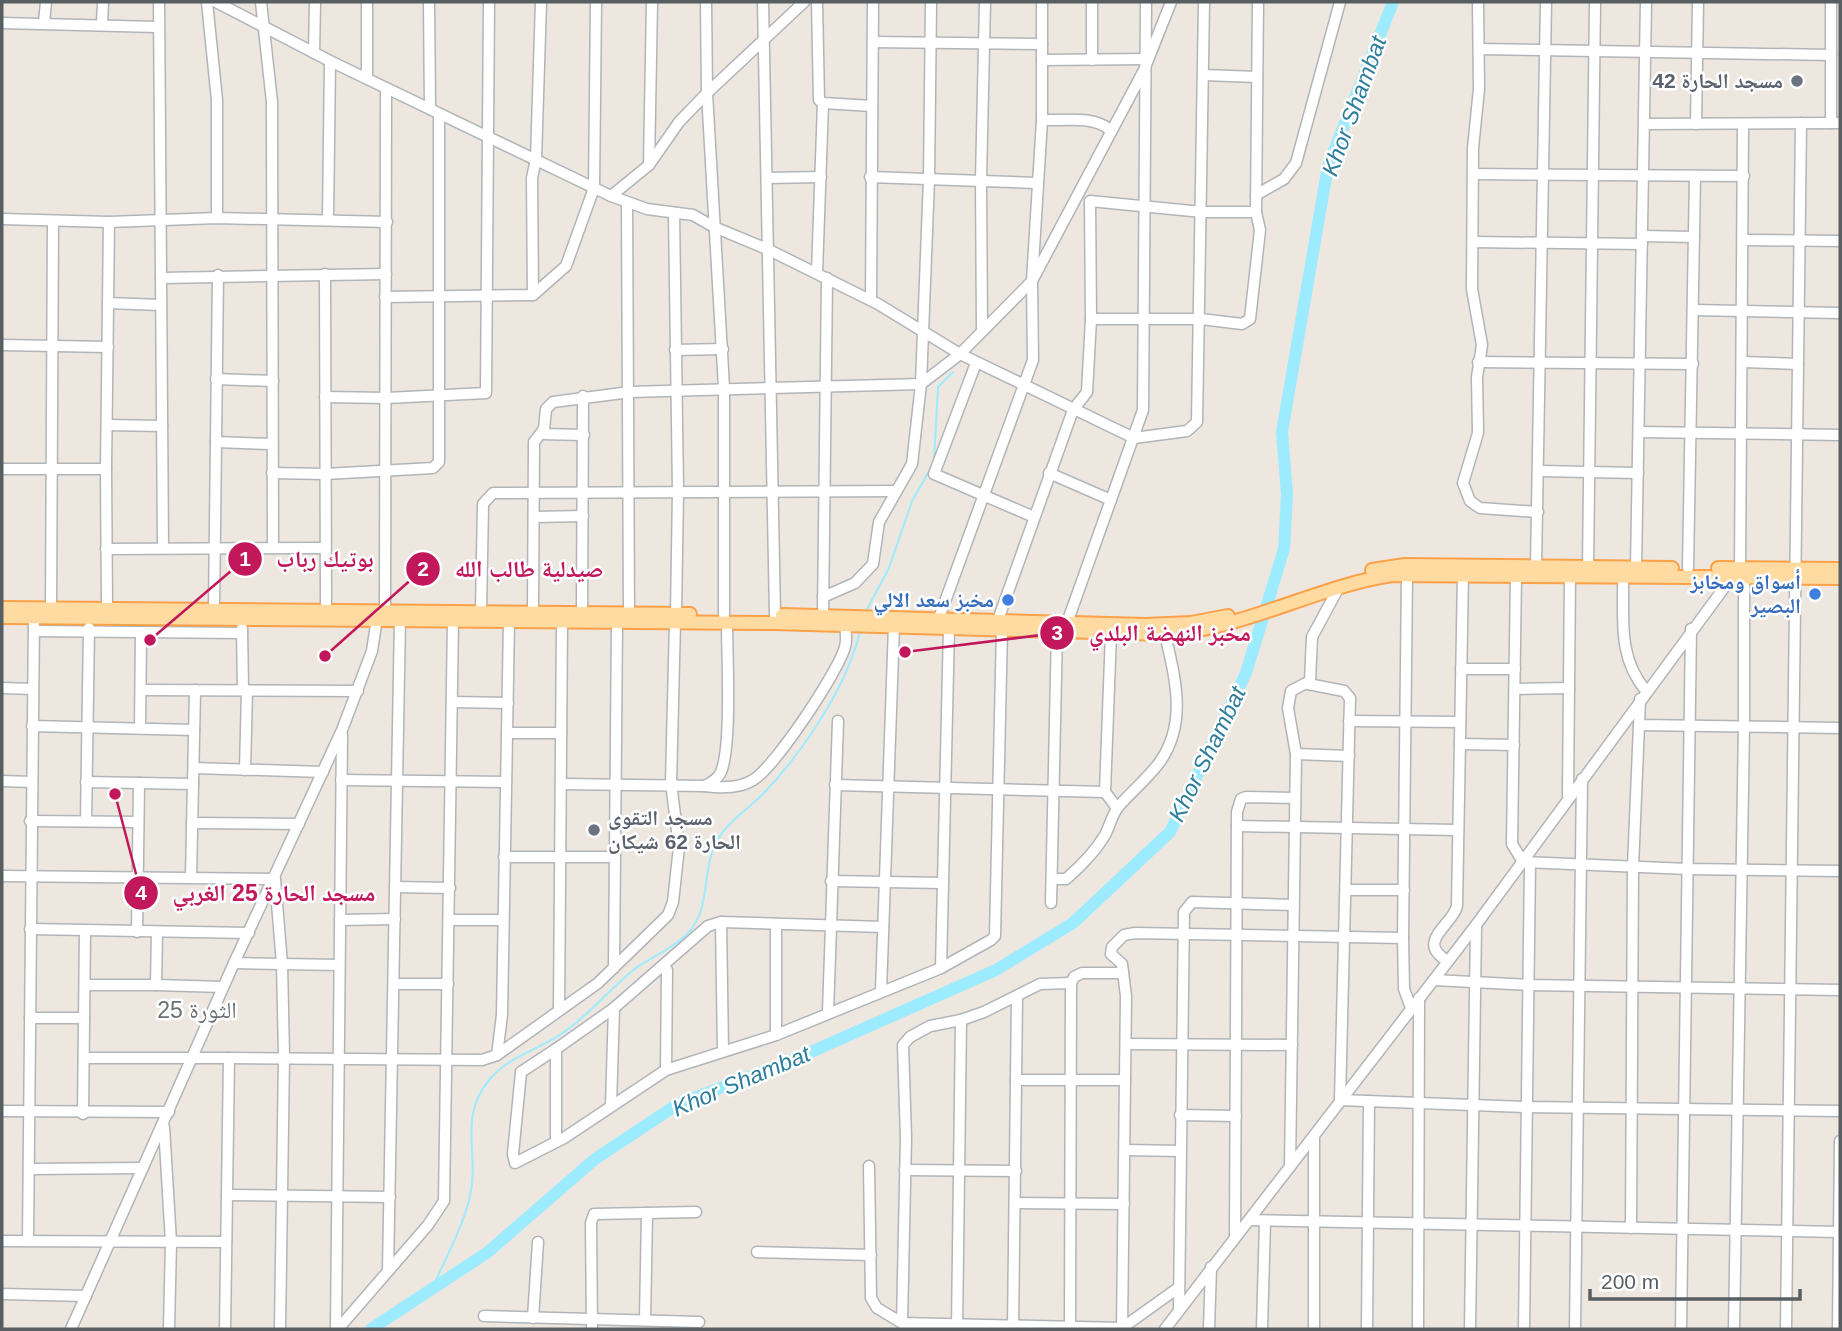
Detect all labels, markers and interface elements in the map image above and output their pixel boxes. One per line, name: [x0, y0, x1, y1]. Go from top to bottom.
water label: Khor Shambat: [1317, 31, 1392, 180]
place label: مسجد الحارة 42: [1652, 69, 1783, 92]
marker: مسجد الحارة 42: [1789, 73, 1805, 89]
callout: بوتيك رباب: [227, 537, 388, 581]
text: بوتيك رباب: [276, 546, 374, 573]
text: 1: [239, 547, 251, 570]
callout: صيدلية طالب الله: [406, 547, 617, 591]
text: صيدلية طالب الله: [455, 556, 603, 583]
text: 2: [417, 557, 429, 580]
place label: أسواق ومخابز البصير: [1689, 568, 1801, 618]
marker: أسواق ومخابز البصير: [1807, 586, 1823, 602]
place label: مخبز سعد الالي: [873, 588, 994, 616]
marker: مخبز سعد الالي: [1000, 592, 1016, 608]
callout: مخبز النهضة البلدي: [1040, 611, 1265, 655]
text: مخبز النهضة البلدي: [1089, 620, 1251, 652]
text: 3: [1051, 621, 1063, 644]
water label: Khor Shambat: [1163, 681, 1252, 826]
place label: مسجد التقوى الحارة 62 شيكان: [608, 806, 741, 854]
marker: مسجد التقوى الحارة 62 شيكان: [586, 822, 602, 838]
callout: مسجد الحارة 25 الغربي: [124, 871, 389, 915]
text: مسجد الحارة 25 الغربي: [173, 880, 375, 912]
text: 4: [135, 881, 147, 904]
district label: الثورة 25: [157, 997, 237, 1023]
water label: Khor Shambat: [668, 1040, 815, 1122]
scale bar: [1590, 1258, 1800, 1302]
text: 200 m: [1601, 1270, 1659, 1293]

